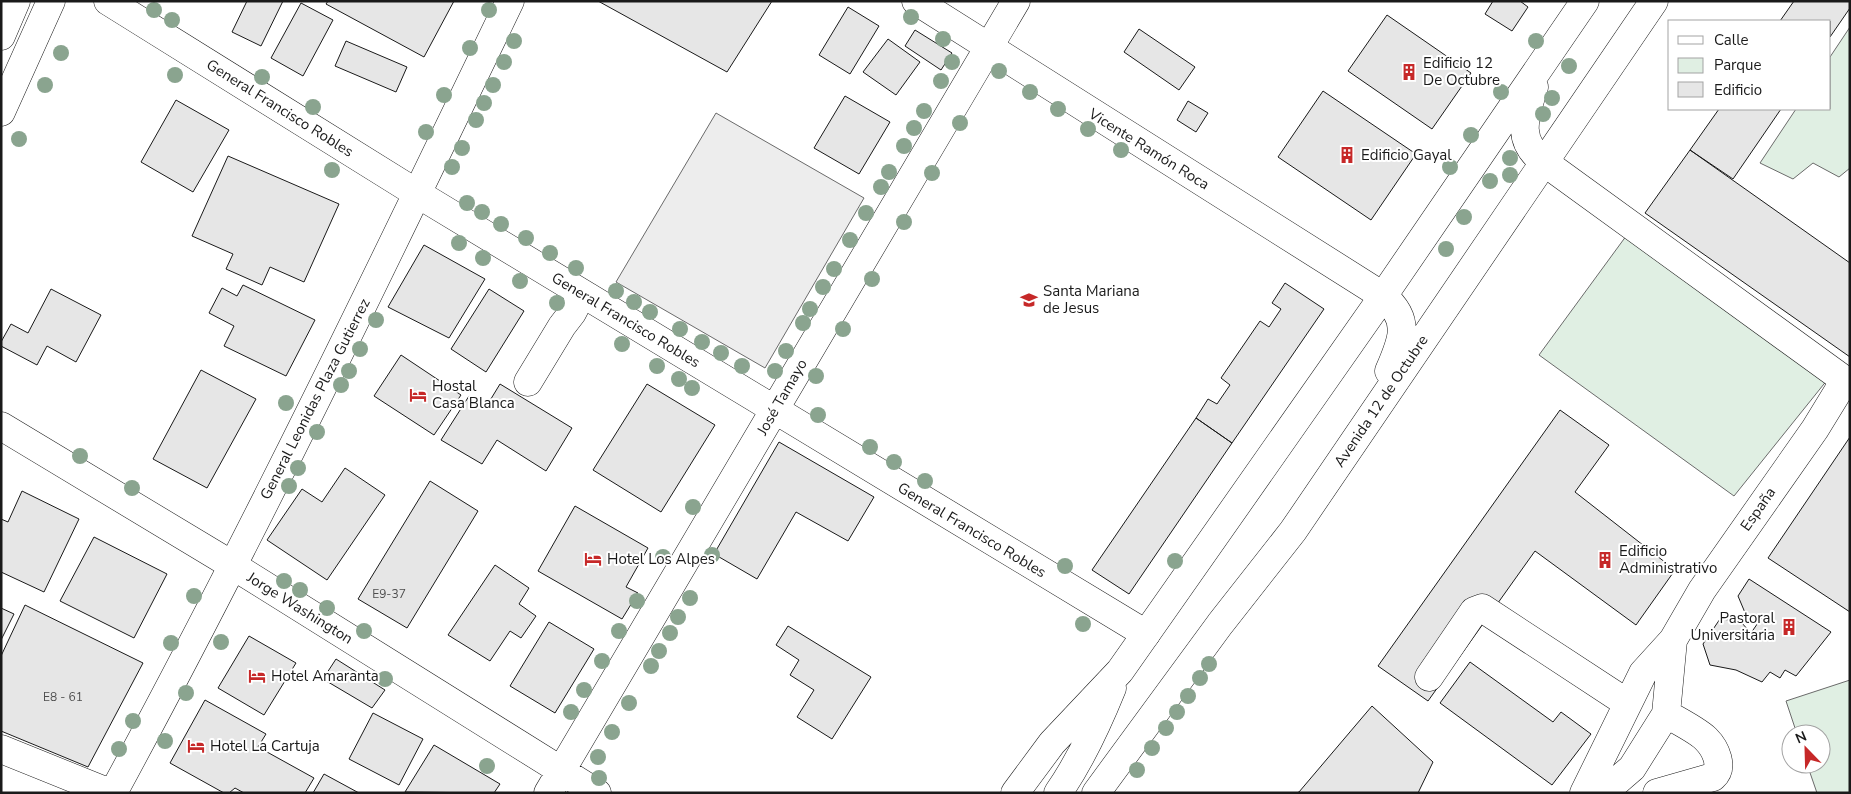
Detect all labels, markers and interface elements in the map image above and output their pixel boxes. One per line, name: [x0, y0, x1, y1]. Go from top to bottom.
legend: [1668, 20, 1831, 110]
text: Calle: [1714, 30, 1749, 50]
place label: Edificio 12 De Octubre: [1423, 53, 1500, 90]
street label: General Francisco Robles: [203, 55, 357, 161]
text: Parque: [1714, 55, 1762, 75]
building icon: Edificio 12 De Octubre: [1399, 62, 1419, 82]
text: Edificio: [1714, 80, 1762, 100]
street label: Vicente Ramón Roca: [1084, 103, 1213, 194]
building icon: Edificio Gayal: [1337, 145, 1357, 165]
place label: Edificio Gayal: [1361, 145, 1452, 165]
street label: General Francisco Robles: [548, 268, 704, 372]
place label: Santa Mariana de Jesus: [1043, 281, 1140, 318]
school or university icon: Santa Mariana de Jesus: [1019, 290, 1039, 310]
street label: General Leonidas Plaza Gutierrez: [255, 295, 375, 503]
street label: Avenida 12 de Octubre: [1329, 331, 1433, 471]
street label: José Tamayo: [752, 355, 812, 440]
place label: Hostal Casa Blanca: [432, 376, 515, 413]
hotel icon: Hostal Casa Blanca: [408, 385, 428, 405]
street label: General Francisco Robles: [894, 478, 1050, 582]
street label: España: [1736, 483, 1780, 535]
place label: Edificio Administrativo: [1619, 541, 1717, 578]
hotel icon: Hotel Los Alpes: [583, 549, 603, 569]
place label: Hotel Los Alpes: [607, 549, 715, 569]
building icon: Edificio Administrativo: [1595, 550, 1615, 570]
street label: Jorge Washington: [242, 567, 357, 649]
house number: E9-37: [372, 586, 406, 602]
place label: Pastoral Universitaria: [1690, 608, 1776, 645]
building icon: Pastoral Universitaria: [1779, 617, 1799, 637]
hotel icon: Hotel Amaranta: [247, 666, 267, 686]
place label: Hotel Amaranta: [271, 666, 379, 686]
house number: E8 - 61: [43, 689, 83, 705]
north arrow: [1781, 724, 1831, 774]
text: N: [1793, 727, 1810, 748]
hotel icon: Hotel La Cartuja: [186, 736, 206, 756]
place label: Hotel La Cartuja: [210, 736, 320, 756]

